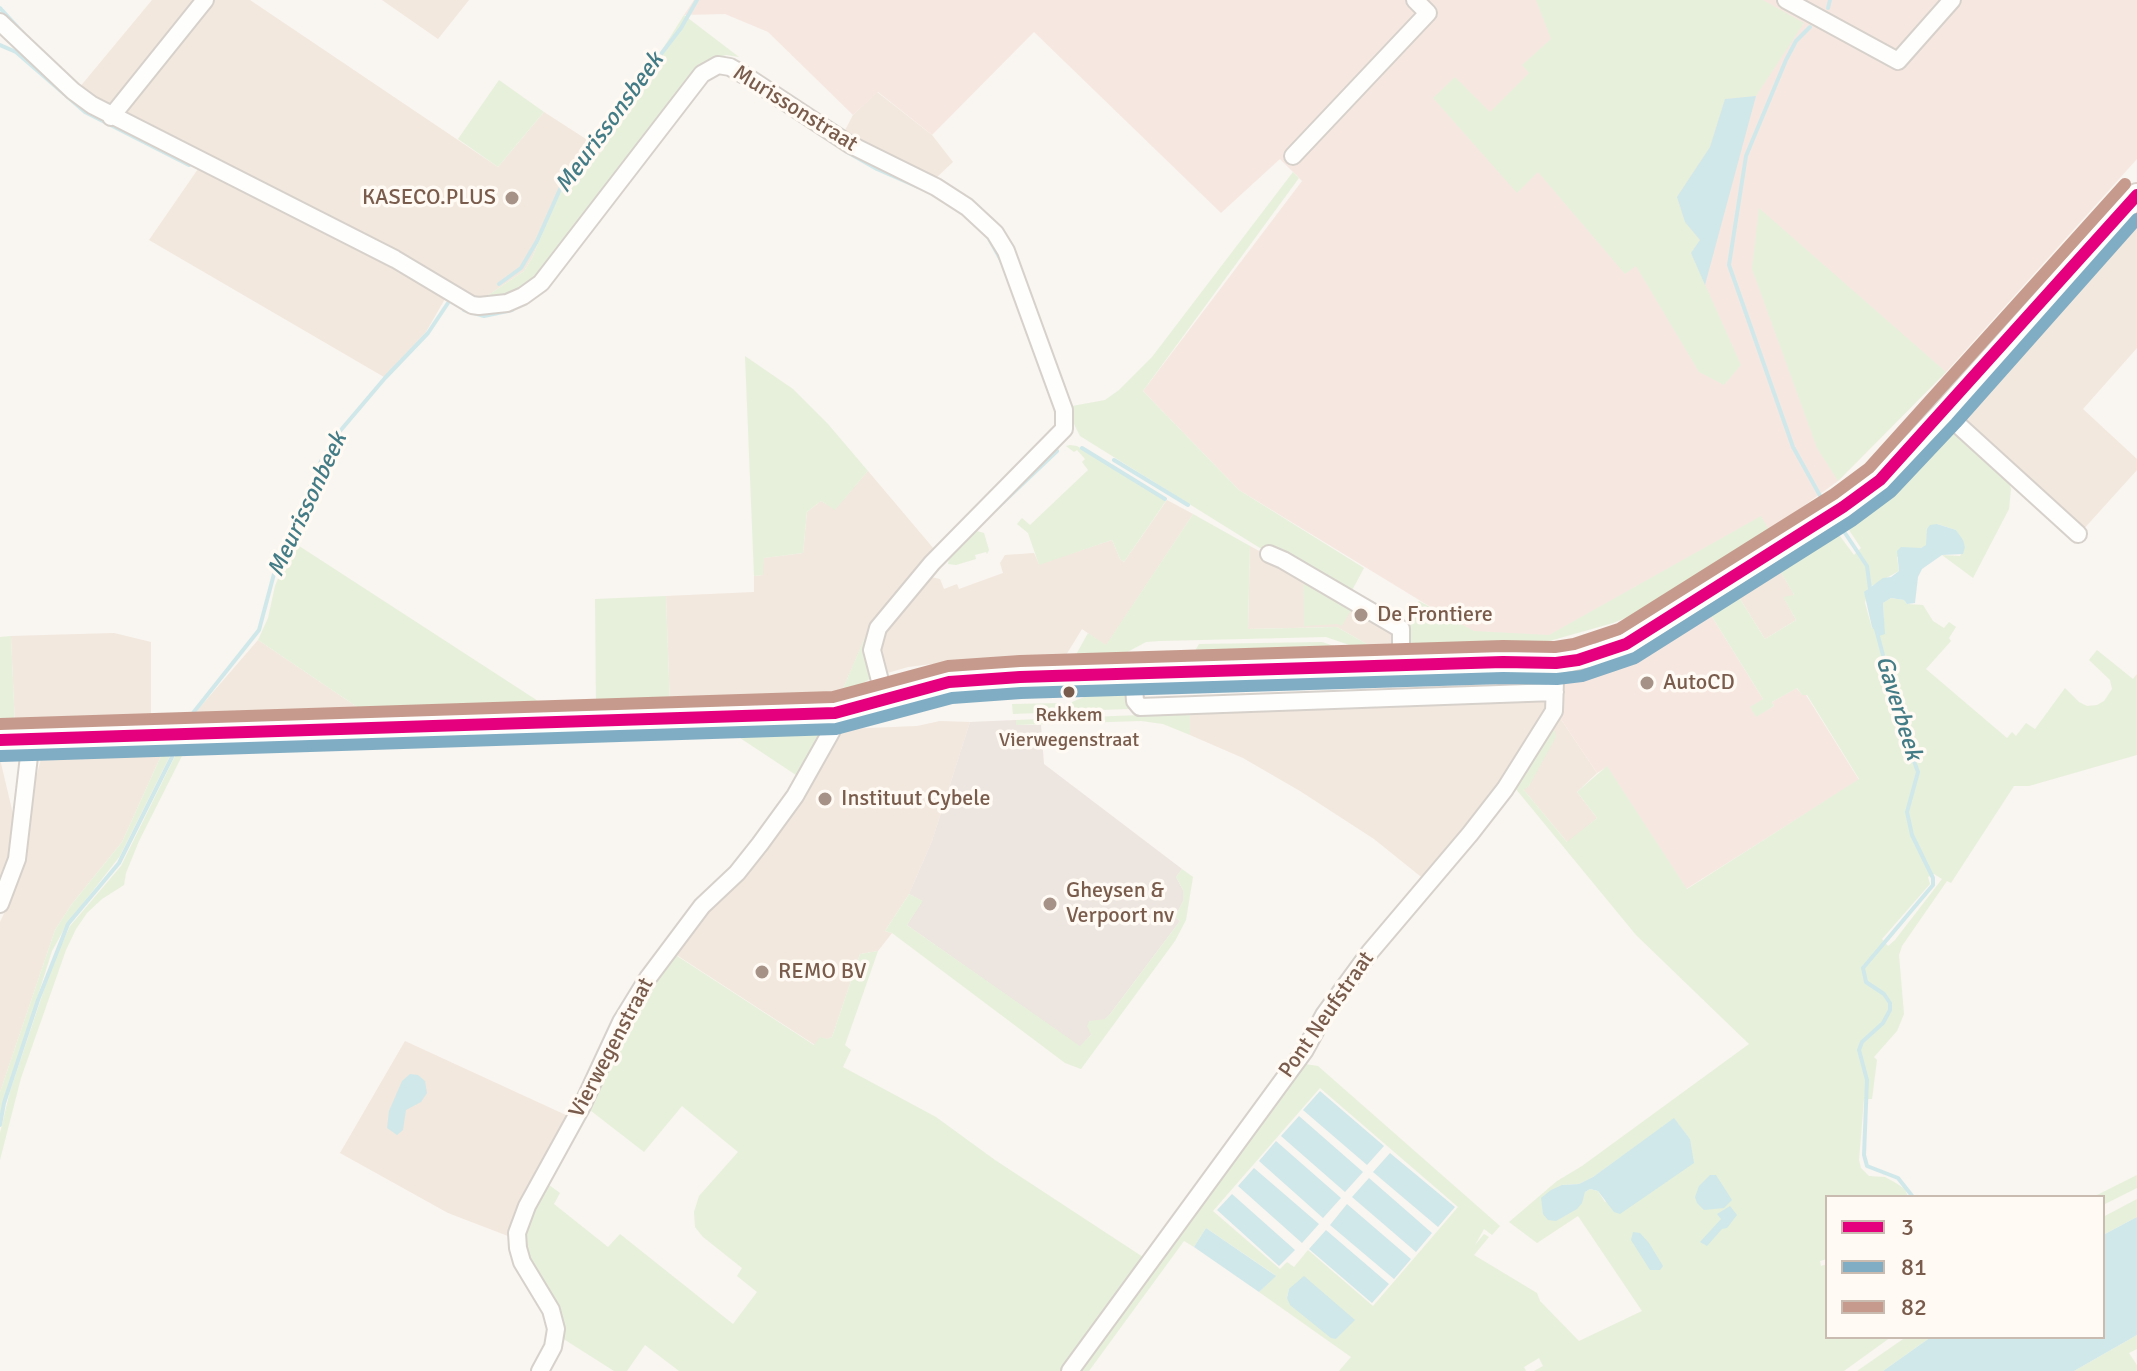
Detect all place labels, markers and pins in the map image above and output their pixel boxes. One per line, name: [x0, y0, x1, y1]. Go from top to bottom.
place label: KASECO.PLUS: [362, 185, 496, 211]
marker: KASECO.PLUS: [503, 189, 521, 207]
place label: De Frontiere: [1377, 602, 1493, 628]
marker: De Frontiere: [1352, 606, 1370, 624]
place label: AutoCD: [1663, 670, 1735, 696]
marker: AutoCD: [1638, 674, 1656, 692]
marker: Rekkem Vierwegenstraat: [1061, 684, 1077, 700]
place label: Rekkem Vierwegenstraat: [999, 704, 1139, 751]
place label: Instituut Cybele: [841, 786, 991, 812]
marker: Instituut Cybele: [816, 790, 834, 808]
place label: Gheysen & Verpoort nv: [1066, 878, 1174, 930]
marker: Gheysen & Verpoort nv: [1041, 895, 1059, 913]
place label: REMO BV: [778, 959, 866, 985]
marker: REMO BV: [753, 963, 771, 981]

